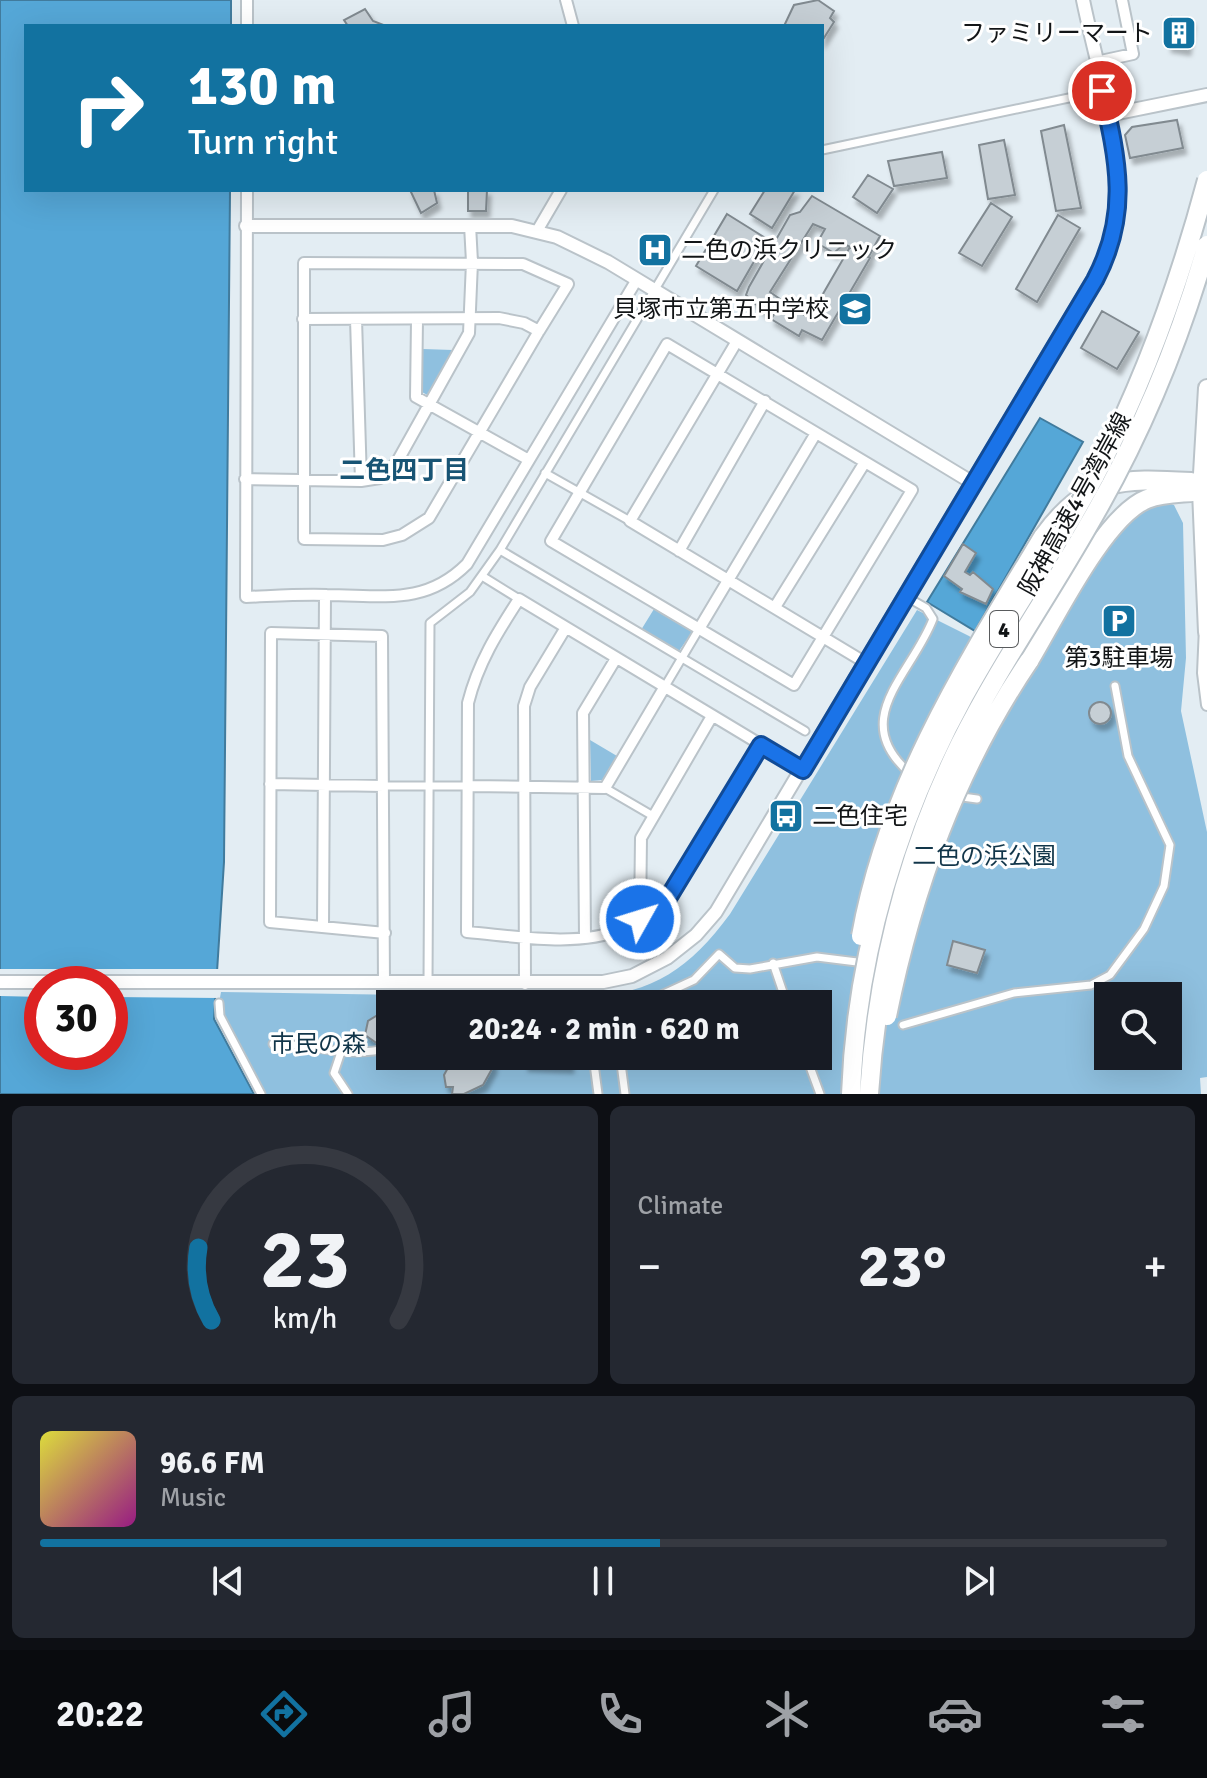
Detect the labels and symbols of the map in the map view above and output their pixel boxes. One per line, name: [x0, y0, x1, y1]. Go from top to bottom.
building icon: ファミリーマート: [1160, 14, 1198, 52]
place label: ファミリーマート: [961, 18, 1153, 48]
pin: [1068, 57, 1136, 125]
hospital icon: 二色の浜クリニック: [636, 231, 674, 269]
place label: 二色の浜クリニック: [681, 235, 897, 265]
school or university icon: 貝塚市立第五中学校: [836, 290, 874, 328]
place label: 貝塚市立第五中学校: [613, 294, 829, 324]
street label: 阪神高速4号湾岸線: [1012, 407, 1138, 601]
district label: 二色四丁目: [339, 455, 469, 487]
parking icon: 第3駐車場: [1100, 602, 1138, 640]
road number: 4: [990, 611, 1018, 647]
place label: 第3駐車場: [1065, 643, 1173, 673]
bus stop icon: 二色住宅: [767, 797, 805, 835]
place label: 二色住宅: [812, 801, 908, 831]
park label: 二色の浜公園: [912, 841, 1056, 871]
position arrow: [598, 877, 682, 961]
speed limit sign: 30: [24, 966, 128, 1070]
park label: 市民の森: [270, 1029, 366, 1059]

